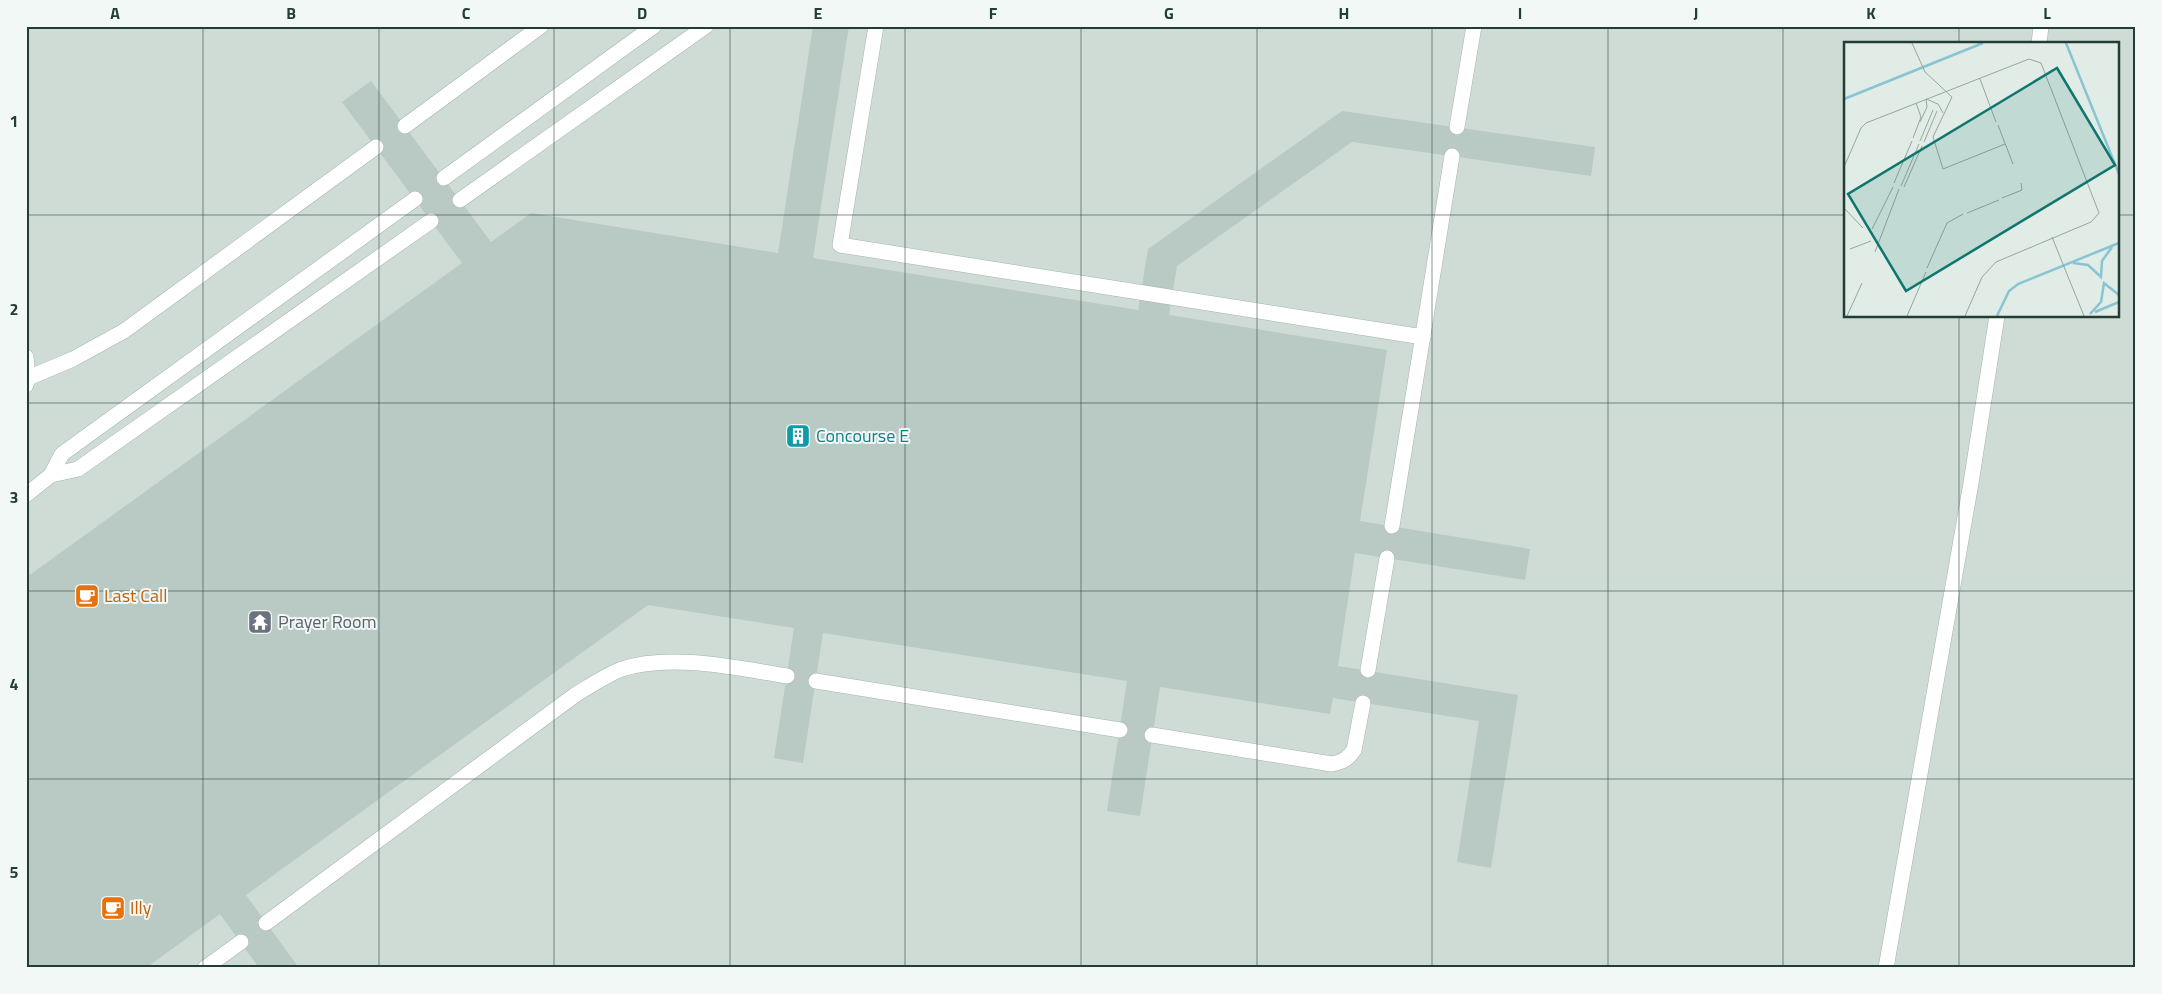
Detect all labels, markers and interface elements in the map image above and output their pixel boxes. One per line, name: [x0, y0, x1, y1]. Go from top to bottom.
text: A: [110, 1, 120, 25]
text: B: [286, 1, 296, 25]
text: C: [462, 1, 471, 25]
text: D: [637, 1, 647, 25]
text: E: [814, 1, 823, 25]
text: F: [989, 1, 998, 25]
text: G: [1164, 1, 1174, 25]
text: H: [1339, 1, 1349, 25]
text: I: [1518, 1, 1522, 25]
text: J: [1694, 1, 1698, 25]
text: K: [1866, 1, 1876, 25]
text: L: [2043, 1, 2051, 25]
inset map: [1844, 42, 2120, 318]
text: 1: [10, 109, 18, 133]
text: 2: [10, 297, 18, 321]
place label: Concourse E: [816, 422, 909, 449]
building icon: Concourse E: [785, 423, 811, 449]
text: 3: [10, 485, 18, 509]
place label: Last Call: [104, 582, 167, 609]
cafe icon: Last Call: [74, 583, 100, 609]
place label: Prayer Room: [278, 608, 377, 635]
temple icon: Prayer Room: [247, 609, 273, 635]
text: 4: [10, 672, 19, 696]
text: 5: [10, 860, 19, 884]
place label: Illy: [130, 894, 152, 921]
cafe icon: Illy: [100, 895, 126, 921]

